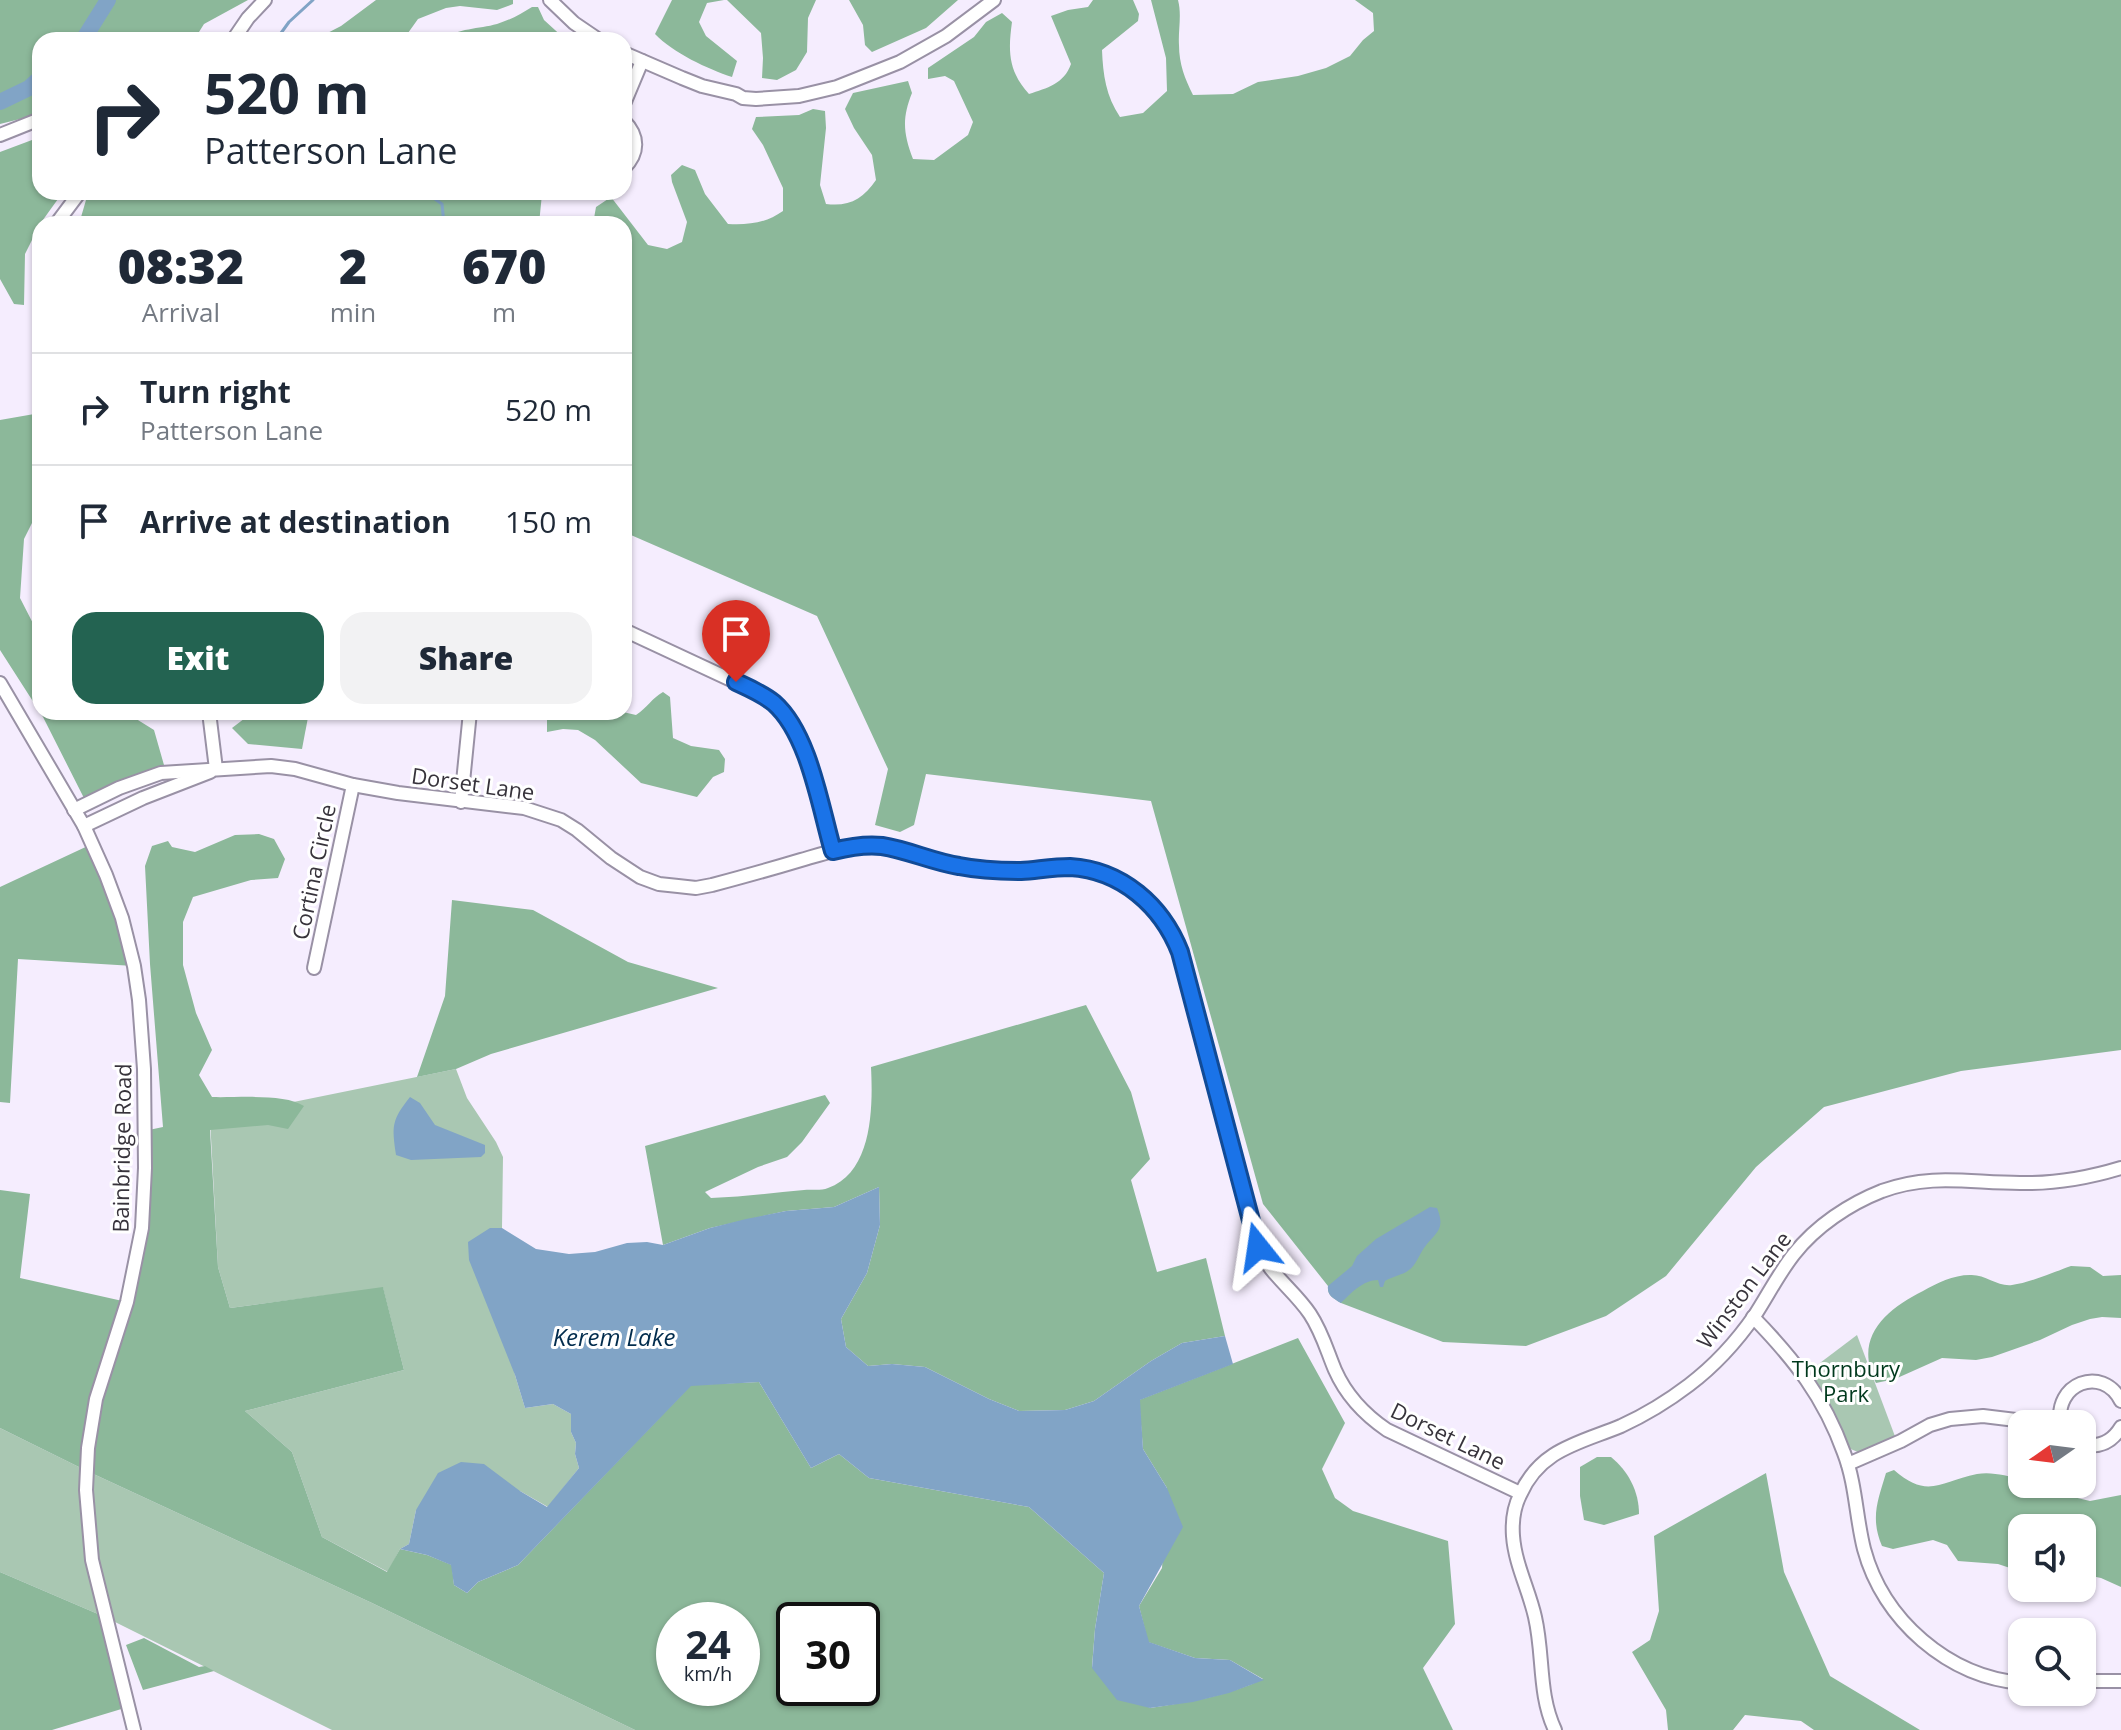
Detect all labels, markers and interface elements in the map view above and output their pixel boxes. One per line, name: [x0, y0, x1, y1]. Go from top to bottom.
text: 520 m: [204, 54, 370, 130]
icon: right: [72, 64, 176, 168]
text: Patterson Lane: [204, 126, 458, 175]
text: 08:32: [118, 233, 244, 298]
text: 2: [339, 233, 367, 298]
text: 670: [462, 233, 546, 298]
text: Arrival: [142, 294, 220, 330]
text: min: [330, 294, 376, 330]
text: m: [492, 294, 516, 330]
text: Turn right: [140, 371, 291, 412]
icon: right: [72, 387, 116, 431]
text: 520 m: [505, 389, 592, 430]
text: Patterson Lane: [140, 412, 323, 448]
icon: arrive: [72, 499, 116, 543]
text: Arrive at destination: [140, 501, 451, 542]
text: 150 m: [505, 501, 592, 542]
pin: [702, 600, 770, 682]
button: Exit: [72, 612, 324, 704]
button: Share: [340, 612, 592, 704]
icon: arrive: [714, 612, 758, 656]
street label: Dorset Lane: [410, 760, 537, 807]
street label: Cortina Circle: [284, 801, 342, 942]
street label: Bainbridge Road: [105, 1063, 137, 1233]
position arrow: [1216, 1205, 1300, 1289]
street label: Winston Lane: [1689, 1225, 1797, 1354]
water label: Kerem Lake: [553, 1320, 675, 1353]
park label: Thornbury Park: [1792, 1353, 1901, 1408]
street label: Dorset Lane: [1386, 1394, 1511, 1476]
north arrow: [2008, 1410, 2096, 1498]
map controls: [2008, 1410, 2096, 1706]
button: sound: [2008, 1514, 2096, 1602]
speed limit sign: 30: [776, 1602, 880, 1706]
text: 24: [685, 1616, 731, 1671]
button: search: [2008, 1618, 2096, 1706]
text: km/h: [684, 1660, 732, 1687]

